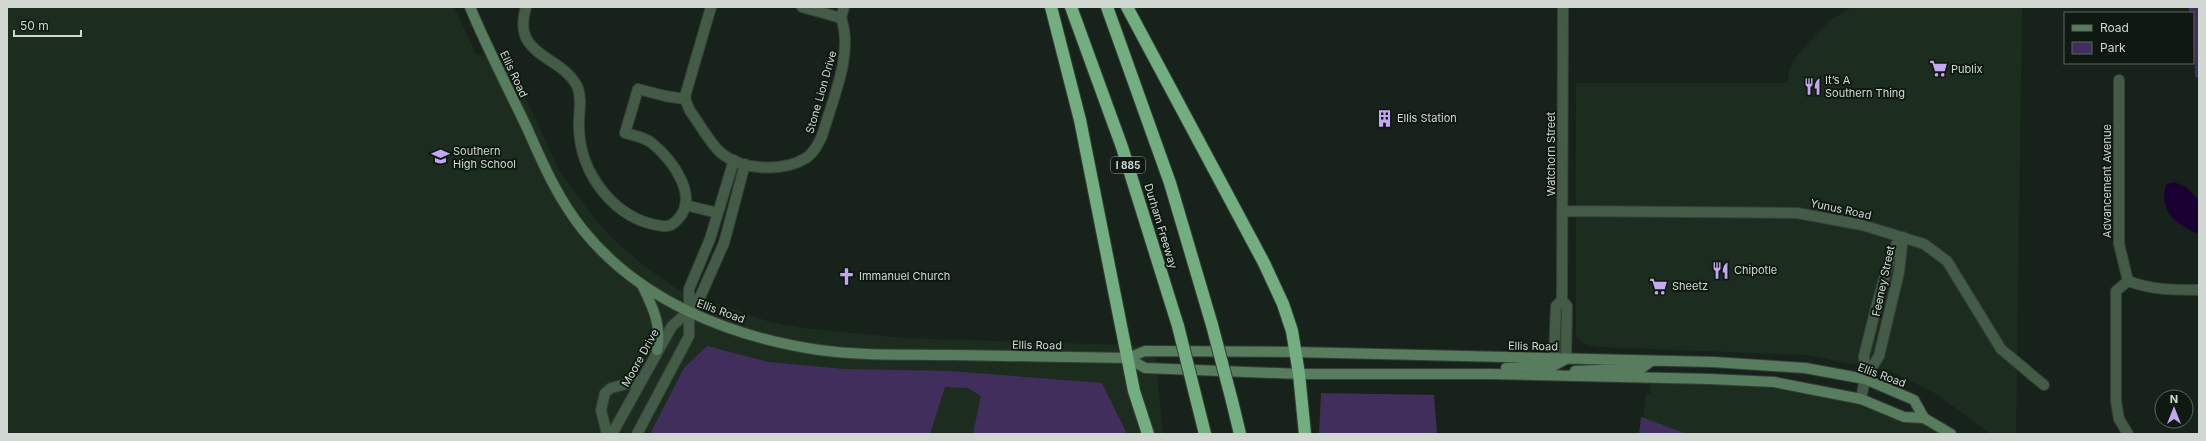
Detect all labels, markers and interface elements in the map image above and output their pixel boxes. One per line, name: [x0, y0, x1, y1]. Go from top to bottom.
scale bar: [14, 12, 81, 38]
legend: [2064, 12, 2194, 64]
text: 50 m: [20, 18, 49, 33]
text: Road: [2100, 20, 2129, 35]
text: Park: [2100, 40, 2126, 55]
street label: Ellis Road: [497, 48, 531, 100]
street label: Stone Lion Drive: [802, 49, 840, 135]
supermarket icon: Publix: [1928, 59, 1948, 79]
place label: Publix: [1951, 62, 1983, 76]
place label: It’s A Southern Thing: [1825, 73, 1905, 100]
restaurant icon: It’s A Southern Thing: [1802, 76, 1822, 96]
building icon: Ellis Station: [1374, 108, 1394, 128]
place label: Ellis Station: [1397, 111, 1457, 125]
street label: Watchorn Street: [1544, 111, 1558, 196]
street label: Advancement Avenue: [2100, 124, 2114, 238]
place label: Southern High School: [453, 144, 516, 171]
school or university icon: Southern High School: [430, 147, 450, 167]
road number: I 885: [1111, 157, 1145, 173]
street label: Durham Freeway: [1141, 182, 1181, 270]
street label: Yunus Road: [1809, 196, 1873, 222]
street label: Feeney Street: [1869, 244, 1897, 318]
restaurant icon: Chipotle: [1711, 260, 1731, 280]
place label: Chipotle: [1734, 263, 1777, 277]
church icon: Immanuel Church: [836, 266, 856, 286]
place label: Immanuel Church: [859, 269, 950, 283]
supermarket icon: Sheetz: [1649, 276, 1669, 296]
place label: Sheetz: [1672, 279, 1708, 293]
street label: Ellis Road: [695, 296, 747, 326]
street label: Moore Drive: [618, 327, 662, 389]
street label: Ellis Road: [1012, 338, 1062, 352]
street label: Ellis Road: [1508, 339, 1558, 353]
street label: Ellis Road: [1856, 360, 1908, 390]
north arrow: [2154, 389, 2194, 429]
text: N: [2170, 392, 2178, 406]

